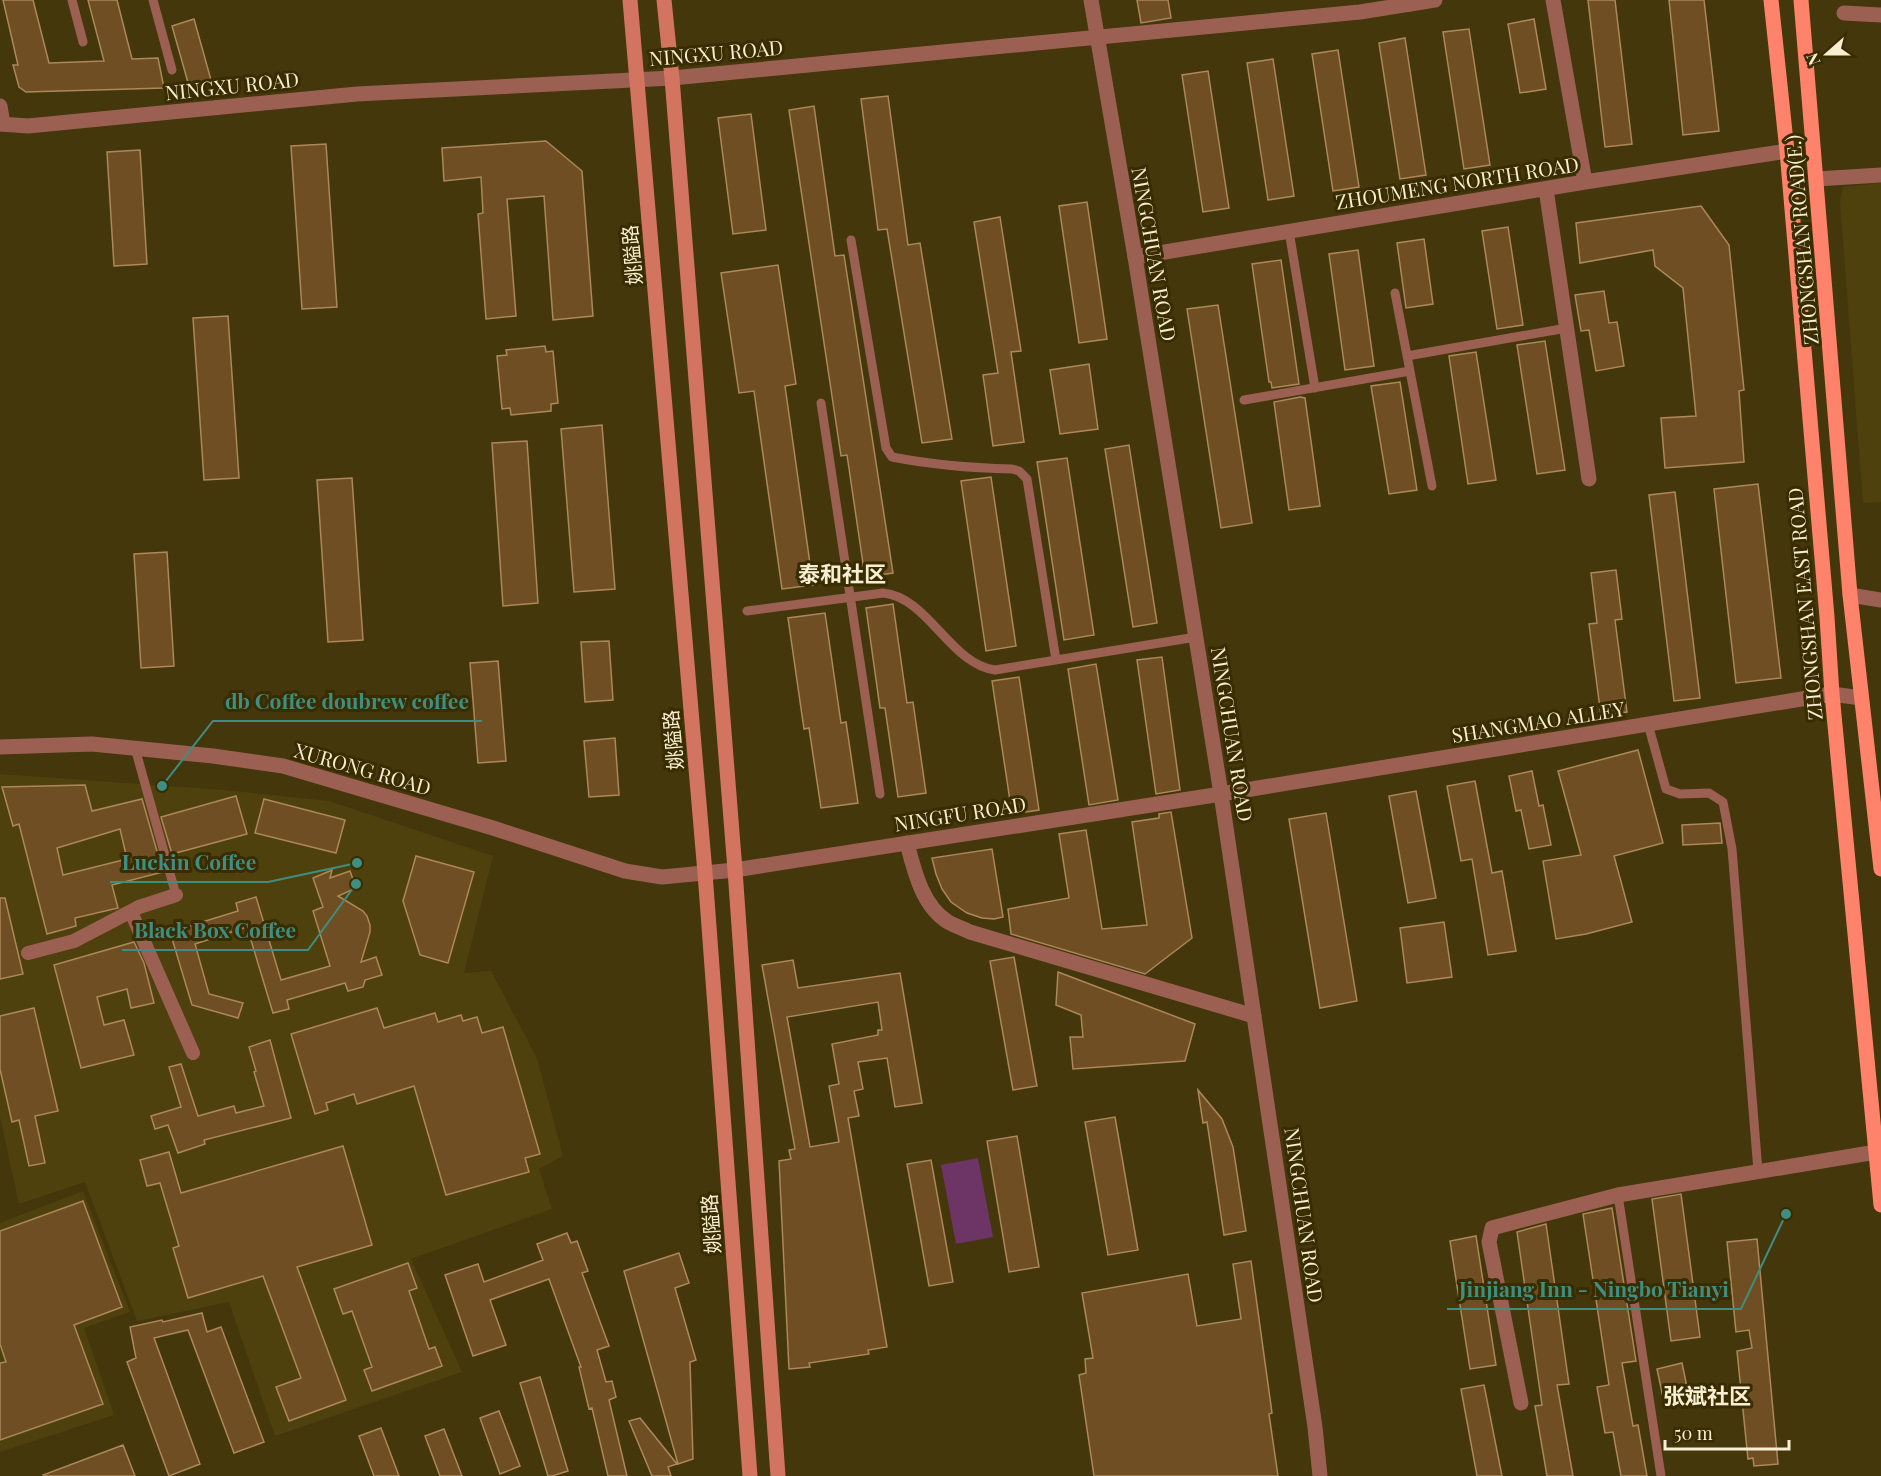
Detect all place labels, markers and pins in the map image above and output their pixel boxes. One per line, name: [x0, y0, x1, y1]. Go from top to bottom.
callout: db Coffee doubrew coffee: [213, 682, 482, 721]
callout: Luckin Coffee: [110, 843, 268, 882]
callout: Black Box Coffee: [122, 911, 308, 950]
callout: Jinjiang Inn - Ningbo Tianyi: [1447, 1270, 1741, 1309]

